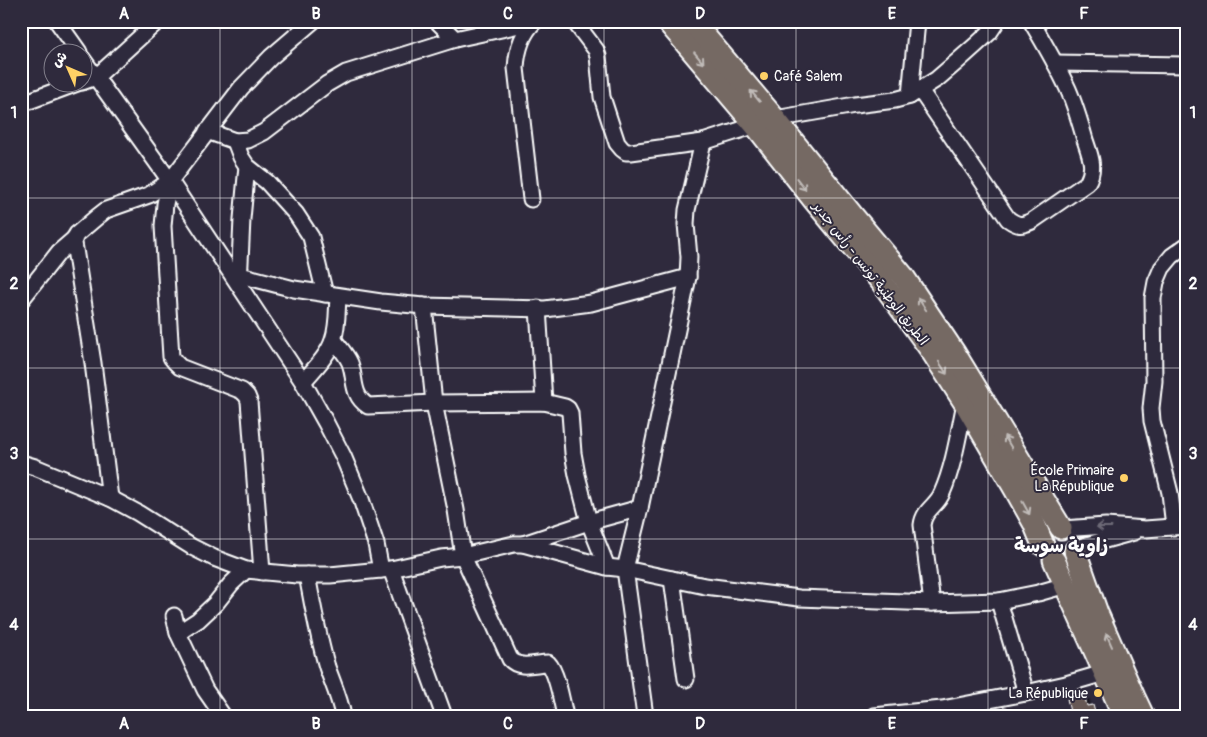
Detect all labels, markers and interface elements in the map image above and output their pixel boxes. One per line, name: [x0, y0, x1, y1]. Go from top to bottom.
text: A: [119, 4, 130, 24]
text: B: [311, 4, 321, 24]
text: C: [503, 4, 513, 24]
text: D: [695, 4, 705, 24]
text: E: [888, 4, 897, 24]
text: F: [1079, 4, 1089, 24]
north arrow: [42, 42, 92, 92]
text: ش: [48, 48, 71, 71]
one-way arrow: [693, 51, 704, 64]
place label: Café Salem: [774, 68, 843, 85]
marker: Café Salem: [758, 70, 770, 82]
one-way arrow: [750, 89, 761, 102]
text: 1: [11, 103, 17, 123]
text: 1: [1190, 103, 1196, 123]
one-way arrow: [796, 177, 807, 190]
street label: الطريق الوطنية تونس - رأس جدير: [808, 197, 932, 349]
text: 2: [10, 274, 19, 294]
text: 2: [1189, 274, 1198, 294]
one-way arrow: [917, 298, 927, 312]
one-way arrow: [938, 361, 948, 375]
one-way arrow: [1003, 436, 1013, 450]
text: 3: [10, 444, 19, 464]
text: 3: [1189, 444, 1198, 464]
place label: École Primaire La République: [1031, 461, 1114, 495]
marker: École Primaire La République: [1118, 472, 1130, 484]
one-way arrow: [1021, 500, 1031, 515]
one-way arrow: [1096, 522, 1112, 532]
district label: زاوية سوسة: [1014, 534, 1108, 558]
text: 4: [9, 615, 19, 635]
text: 4: [1188, 615, 1198, 635]
one-way arrow: [1103, 633, 1113, 648]
place label: La République: [1008, 685, 1088, 702]
marker: La République: [1092, 687, 1104, 699]
text: A: [119, 714, 130, 734]
text: B: [311, 714, 321, 734]
text: C: [503, 714, 513, 734]
text: D: [695, 714, 705, 734]
text: E: [888, 714, 897, 734]
text: F: [1079, 714, 1089, 734]

